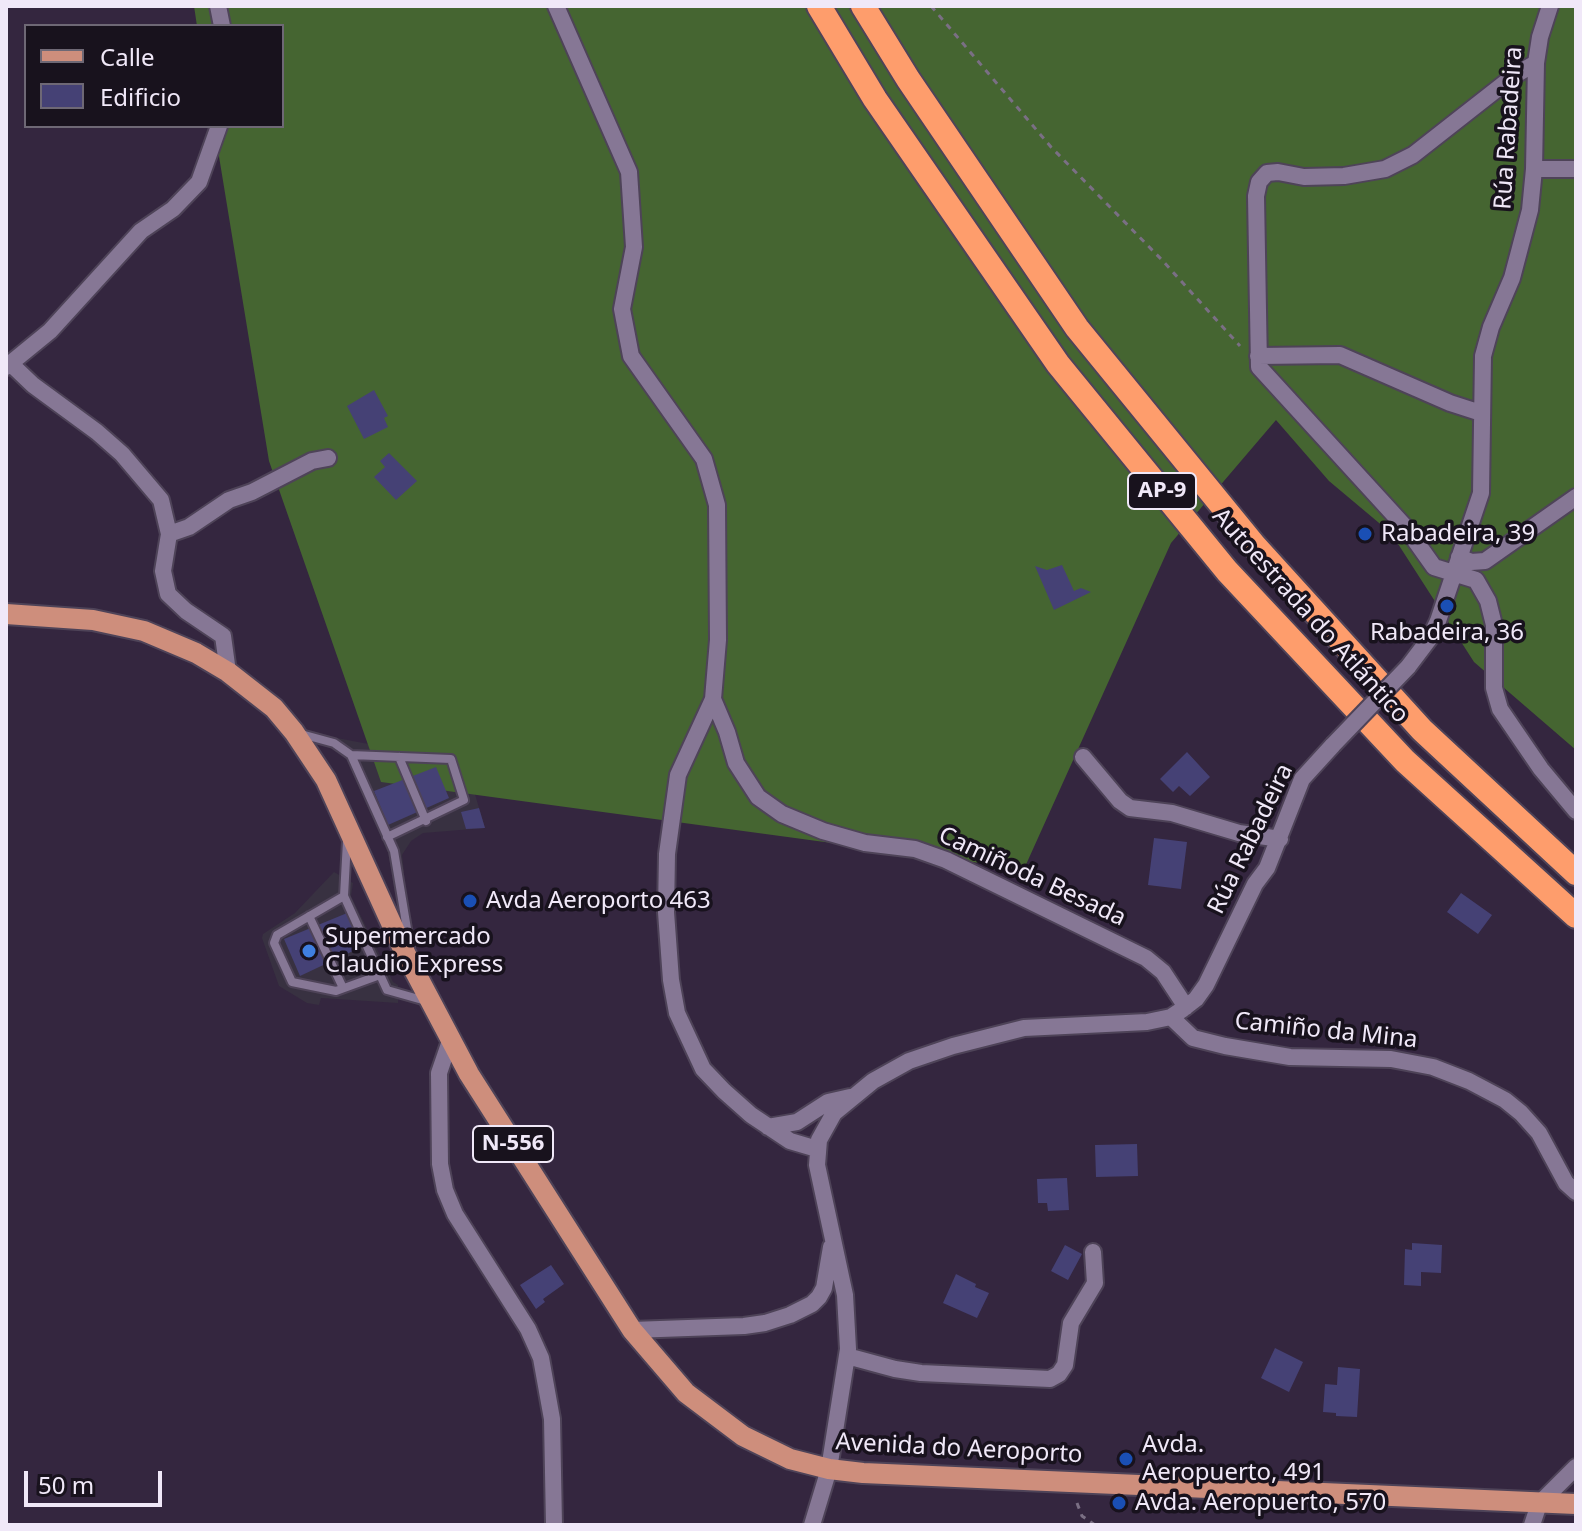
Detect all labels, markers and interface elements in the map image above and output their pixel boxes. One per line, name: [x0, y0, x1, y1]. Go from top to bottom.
legend: [24, 24, 284, 128]
text: Calle: [100, 40, 155, 73]
street label: Rúa Rabadeira: [1489, 45, 1529, 211]
text: Edificio: [100, 80, 181, 113]
road number: AP-9: [1128, 473, 1196, 509]
street label: Autoestrada do Atlántico: [1206, 503, 1414, 729]
place label: Rabadeira, 39: [1381, 520, 1535, 548]
marker: Rabadeira, 39: [1356, 525, 1374, 543]
marker: Rabadeira, 36: [1438, 597, 1456, 615]
place label: Rabadeira, 36: [1370, 619, 1524, 647]
street label: Rúa Rabadeira: [1202, 759, 1300, 919]
street label: Camiñoda Besada: [934, 821, 1130, 933]
place label: Avda Aeroporto 463: [486, 887, 711, 915]
marker: Avda Aeroporto 463: [461, 892, 479, 910]
place label: Supermercado Claudio Express: [325, 923, 503, 979]
marker: Supermercado Claudio Express: [300, 942, 318, 960]
street label: Camiño da Mina: [1233, 1007, 1419, 1055]
road number: N-556: [473, 1126, 553, 1162]
street label: Avenida do Aeroporto: [835, 1428, 1083, 1470]
place label: Avda. Aeropuerto, 491: [1142, 1431, 1325, 1487]
marker: Avda. Aeropuerto, 491: [1117, 1450, 1135, 1468]
scale bar: [28, 1455, 166, 1505]
text: 50 m: [38, 1468, 94, 1501]
place label: Avda. Aeropuerto, 570: [1135, 1489, 1386, 1517]
marker: Avda. Aeropuerto, 570: [1110, 1494, 1128, 1512]

